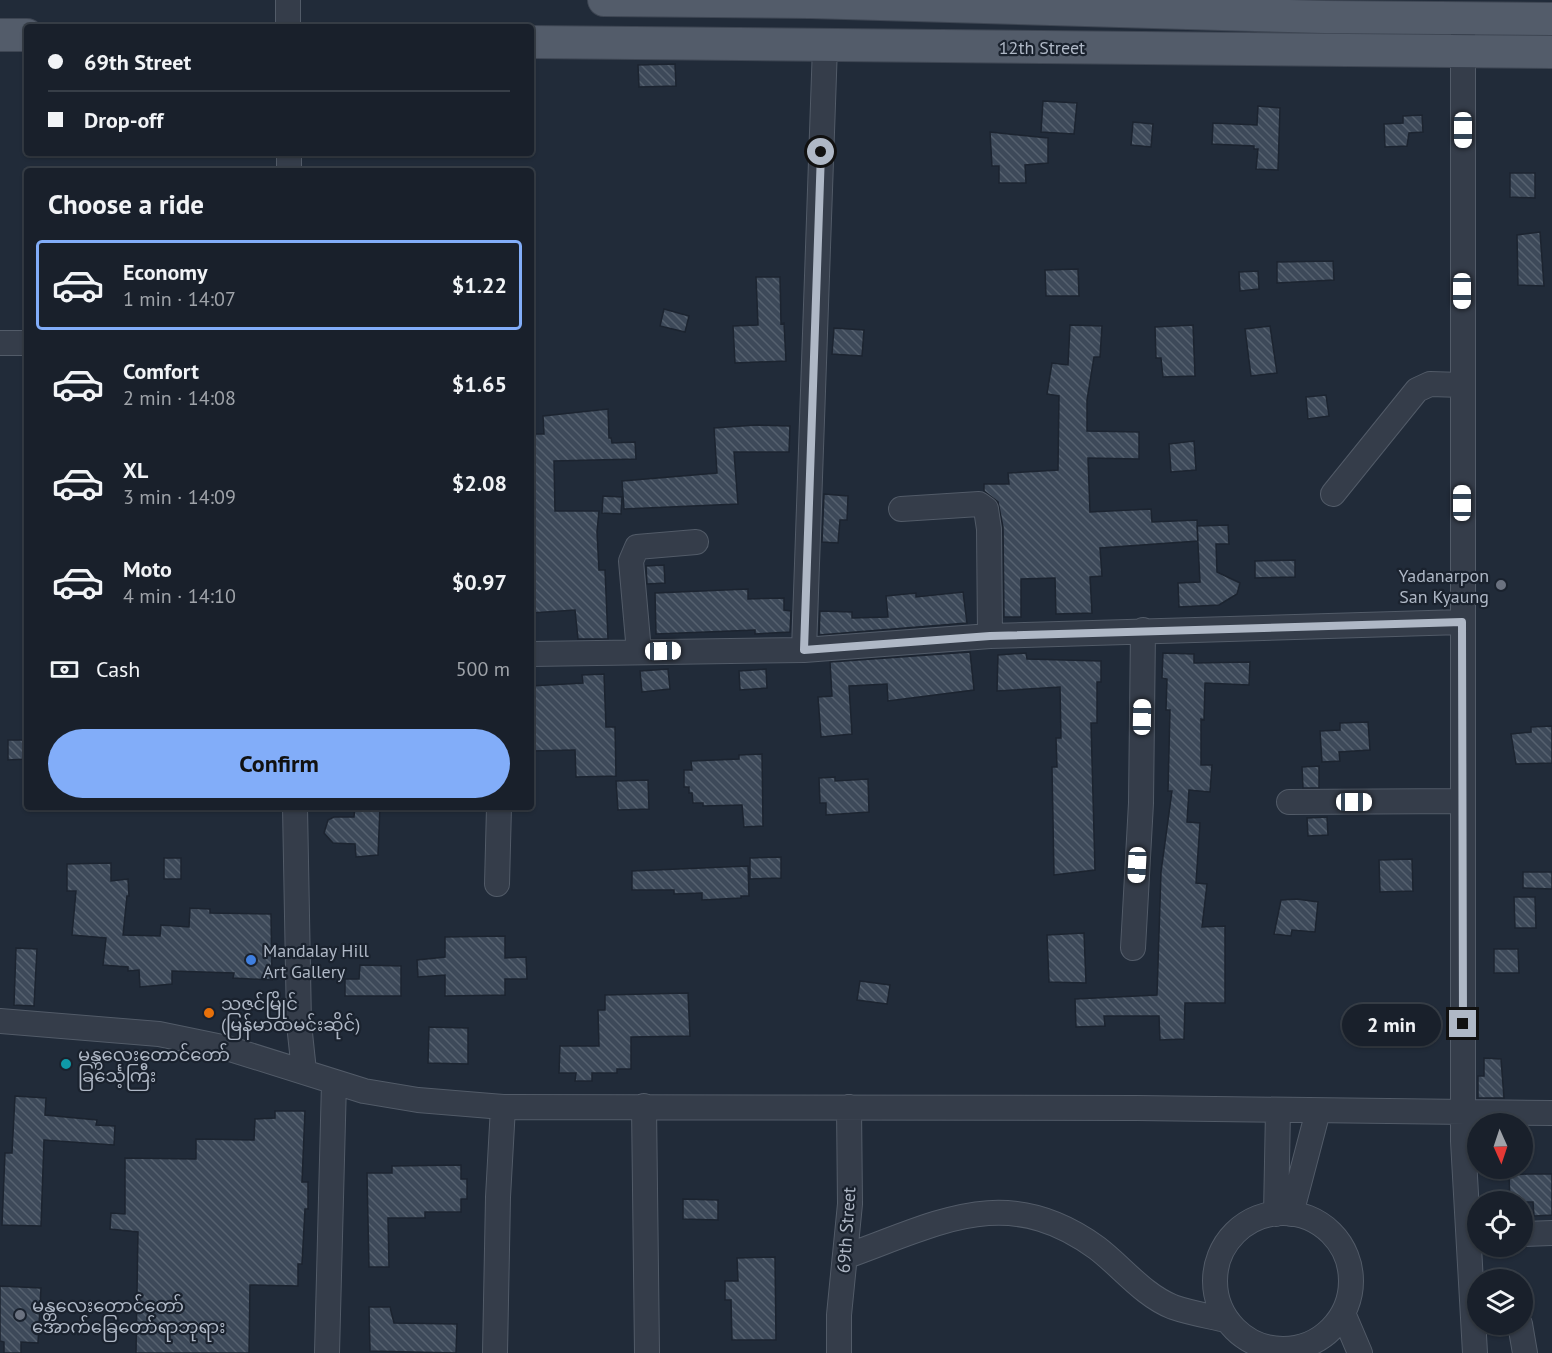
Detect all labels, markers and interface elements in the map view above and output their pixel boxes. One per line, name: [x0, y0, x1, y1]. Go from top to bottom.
street label: 12th Street: [999, 36, 1085, 59]
text: 69th Street: [84, 48, 191, 76]
text: Drop-off: [84, 106, 163, 134]
car: [1454, 112, 1472, 148]
route start: [807, 138, 834, 165]
text: Choose a ride: [48, 187, 204, 221]
icon: car: [51, 258, 105, 312]
text: Economy: [123, 258, 207, 286]
text: $1.22: [452, 271, 507, 299]
car: [1453, 273, 1471, 309]
text: 1 min · 14:07: [123, 286, 236, 312]
icon: car: [51, 357, 105, 411]
text: Comfort: [123, 357, 199, 385]
text: $1.65: [452, 370, 507, 398]
text: 2 min · 14:08: [123, 385, 236, 411]
icon: car: [51, 456, 105, 510]
text: XL: [123, 456, 148, 484]
text: $2.08: [452, 469, 507, 497]
text: 3 min · 14:09: [123, 484, 236, 510]
car: [1453, 485, 1471, 521]
icon: car: [51, 555, 105, 609]
text: Moto: [123, 555, 172, 583]
place label: Yadanarpon San Kyaung: [1399, 564, 1489, 608]
text: $0.97: [452, 568, 507, 596]
marker: Yadanarpon San Kyaung: [1494, 578, 1508, 592]
text: 4 min · 14:10: [123, 583, 236, 609]
car: [645, 642, 681, 660]
icon: cash: [48, 653, 81, 686]
text: Cash: [96, 655, 140, 683]
text: 500 m: [456, 656, 510, 682]
car: [1133, 699, 1151, 735]
button: Confirm: [48, 729, 510, 798]
car: [1336, 793, 1372, 811]
car: [1127, 847, 1147, 883]
place label: Mandalay Hill Art Gallery: [263, 939, 370, 983]
marker: Mandalay Hill Art Gallery: [244, 953, 258, 967]
place label: သဇင်မြိုင် (မြန်မာထမင်းဆိုင်): [221, 990, 360, 1040]
callout: 2 min: [1343, 1003, 1442, 1045]
marker: သဇင်မြိုင် (မြန်မာထမင်းဆိုင်): [202, 1006, 216, 1020]
route end: [1449, 1010, 1476, 1037]
text: 2 min: [1367, 1012, 1416, 1038]
place label: မန္တလေးတောင်တော် ‌ခြင်္သေ့ကြီး: [78, 1042, 230, 1091]
marker: မန္တလေးတောင်တော် ‌ခြင်္သေ့ကြီး: [59, 1057, 73, 1071]
north arrow: [1467, 1113, 1533, 1179]
map controls: [1467, 1113, 1533, 1335]
street label: 69th Street: [832, 1186, 860, 1274]
button: locate: [1467, 1191, 1533, 1257]
button: layers: [1467, 1269, 1533, 1335]
place label: မန္တ‌လေးတောင်တော် အောက်ခြေတော်ရာဘုရား‌: [32, 1293, 225, 1342]
marker: မန္တ‌လေးတောင်တော် အောက်ခြေတော်ရာဘုရား‌: [13, 1308, 27, 1322]

